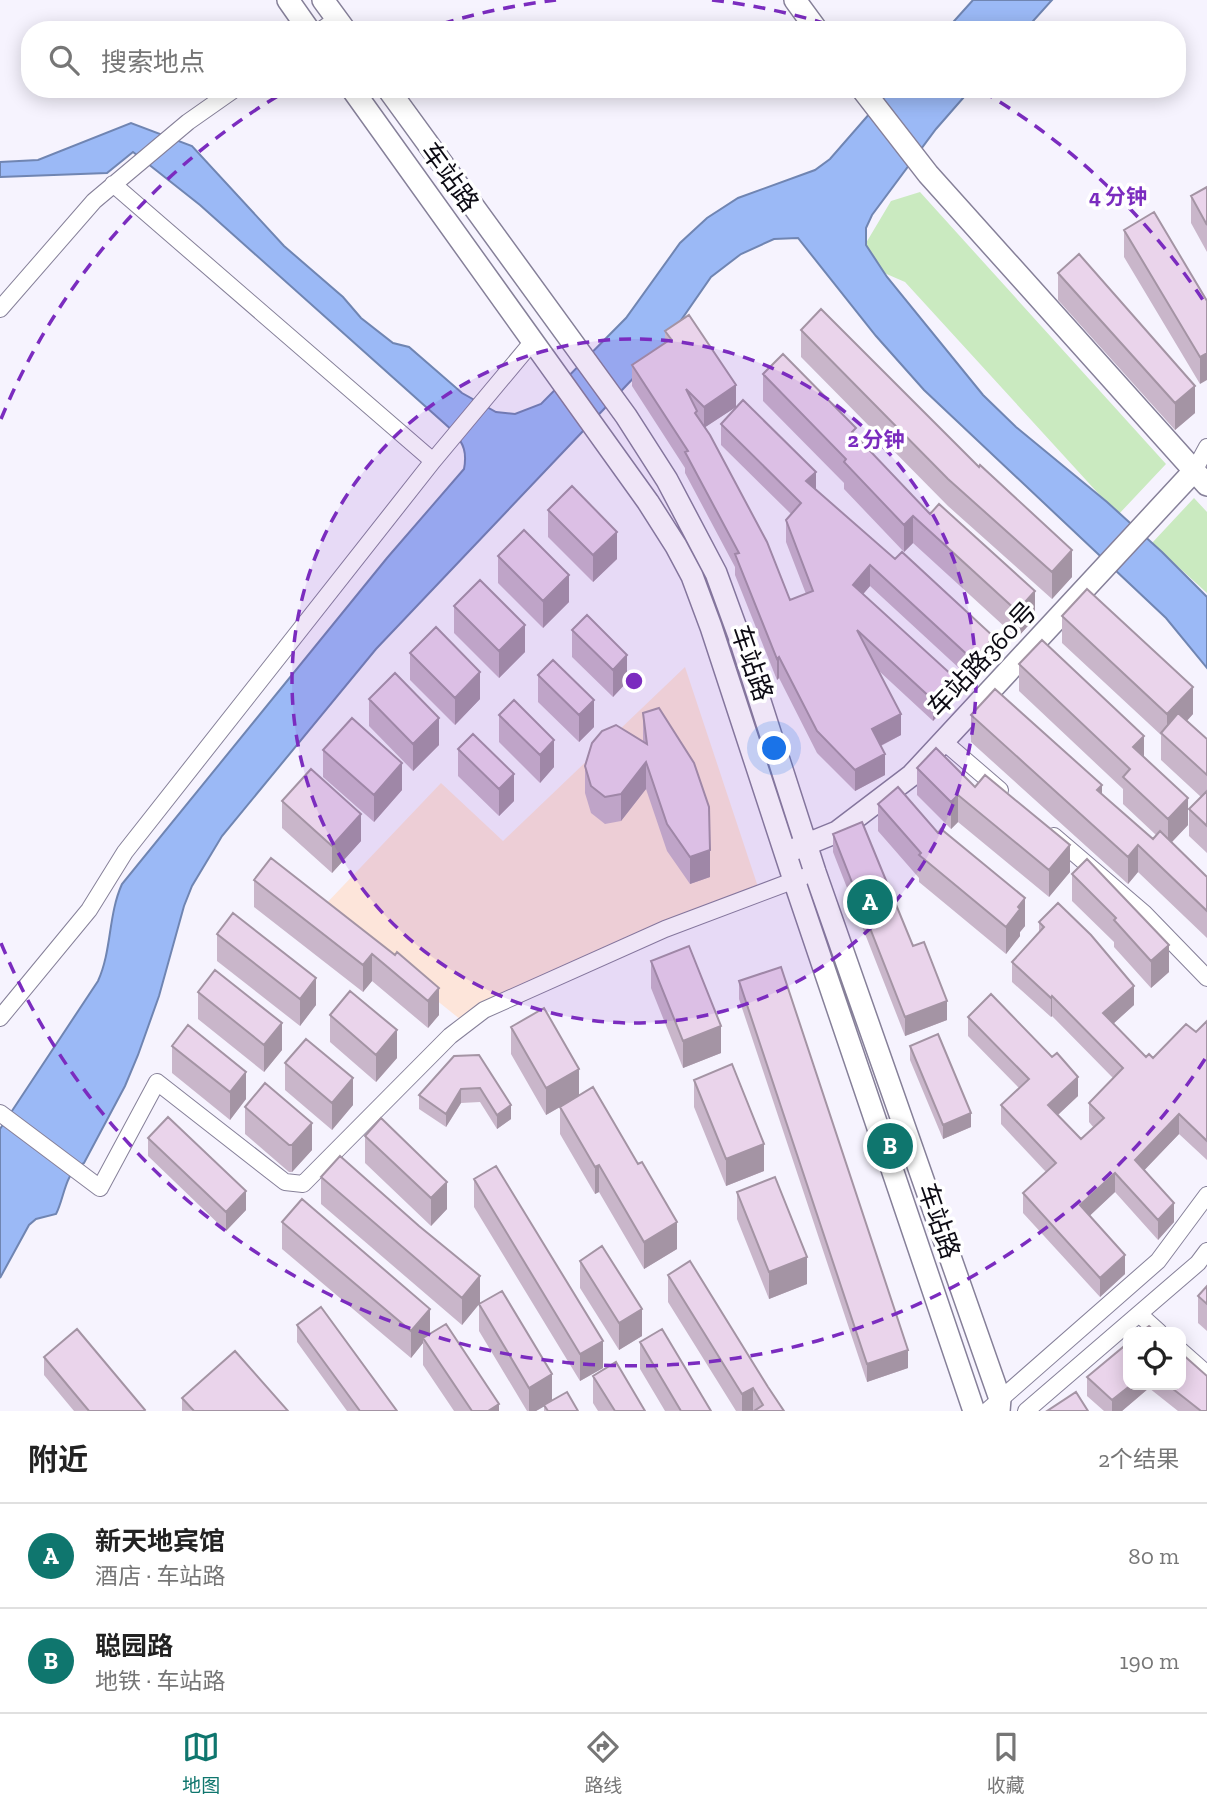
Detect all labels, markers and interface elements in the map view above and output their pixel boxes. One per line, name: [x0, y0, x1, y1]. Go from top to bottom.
search box: [21, 21, 1186, 98]
icon: search: [45, 41, 83, 79]
text: 搜索地点: [101, 46, 205, 78]
street label: 车站路: [414, 136, 486, 218]
text: 4 分钟: [1089, 184, 1147, 209]
text: 2 分钟: [847, 427, 905, 452]
street label: 车站路360号: [921, 595, 1043, 723]
street label: 车站路: [724, 621, 780, 705]
centre of rings: [622, 669, 646, 693]
your location: [757, 731, 791, 765]
pin: A: [847, 876, 893, 928]
pin: B: [867, 1120, 913, 1172]
street label: 车站路: [911, 1179, 967, 1263]
map controls: [1123, 1327, 1186, 1390]
button: locate: [1123, 1327, 1186, 1390]
text: 附近: [28, 1442, 88, 1478]
text: 2个结果: [1098, 1445, 1179, 1473]
text: 新天地宾馆: [95, 1525, 225, 1557]
text: A: [43, 1542, 59, 1570]
text: 80 m: [1128, 1542, 1179, 1570]
text: 酒店 · 车站路: [95, 1562, 225, 1590]
text: 聪园路: [95, 1630, 173, 1662]
text: B: [44, 1647, 58, 1675]
text: 190 m: [1120, 1647, 1179, 1675]
text: 地铁 · 车站路: [95, 1667, 225, 1695]
tab: 地图: [182, 1728, 220, 1797]
tab: 路线: [584, 1728, 623, 1797]
tab: 收藏: [987, 1728, 1025, 1797]

